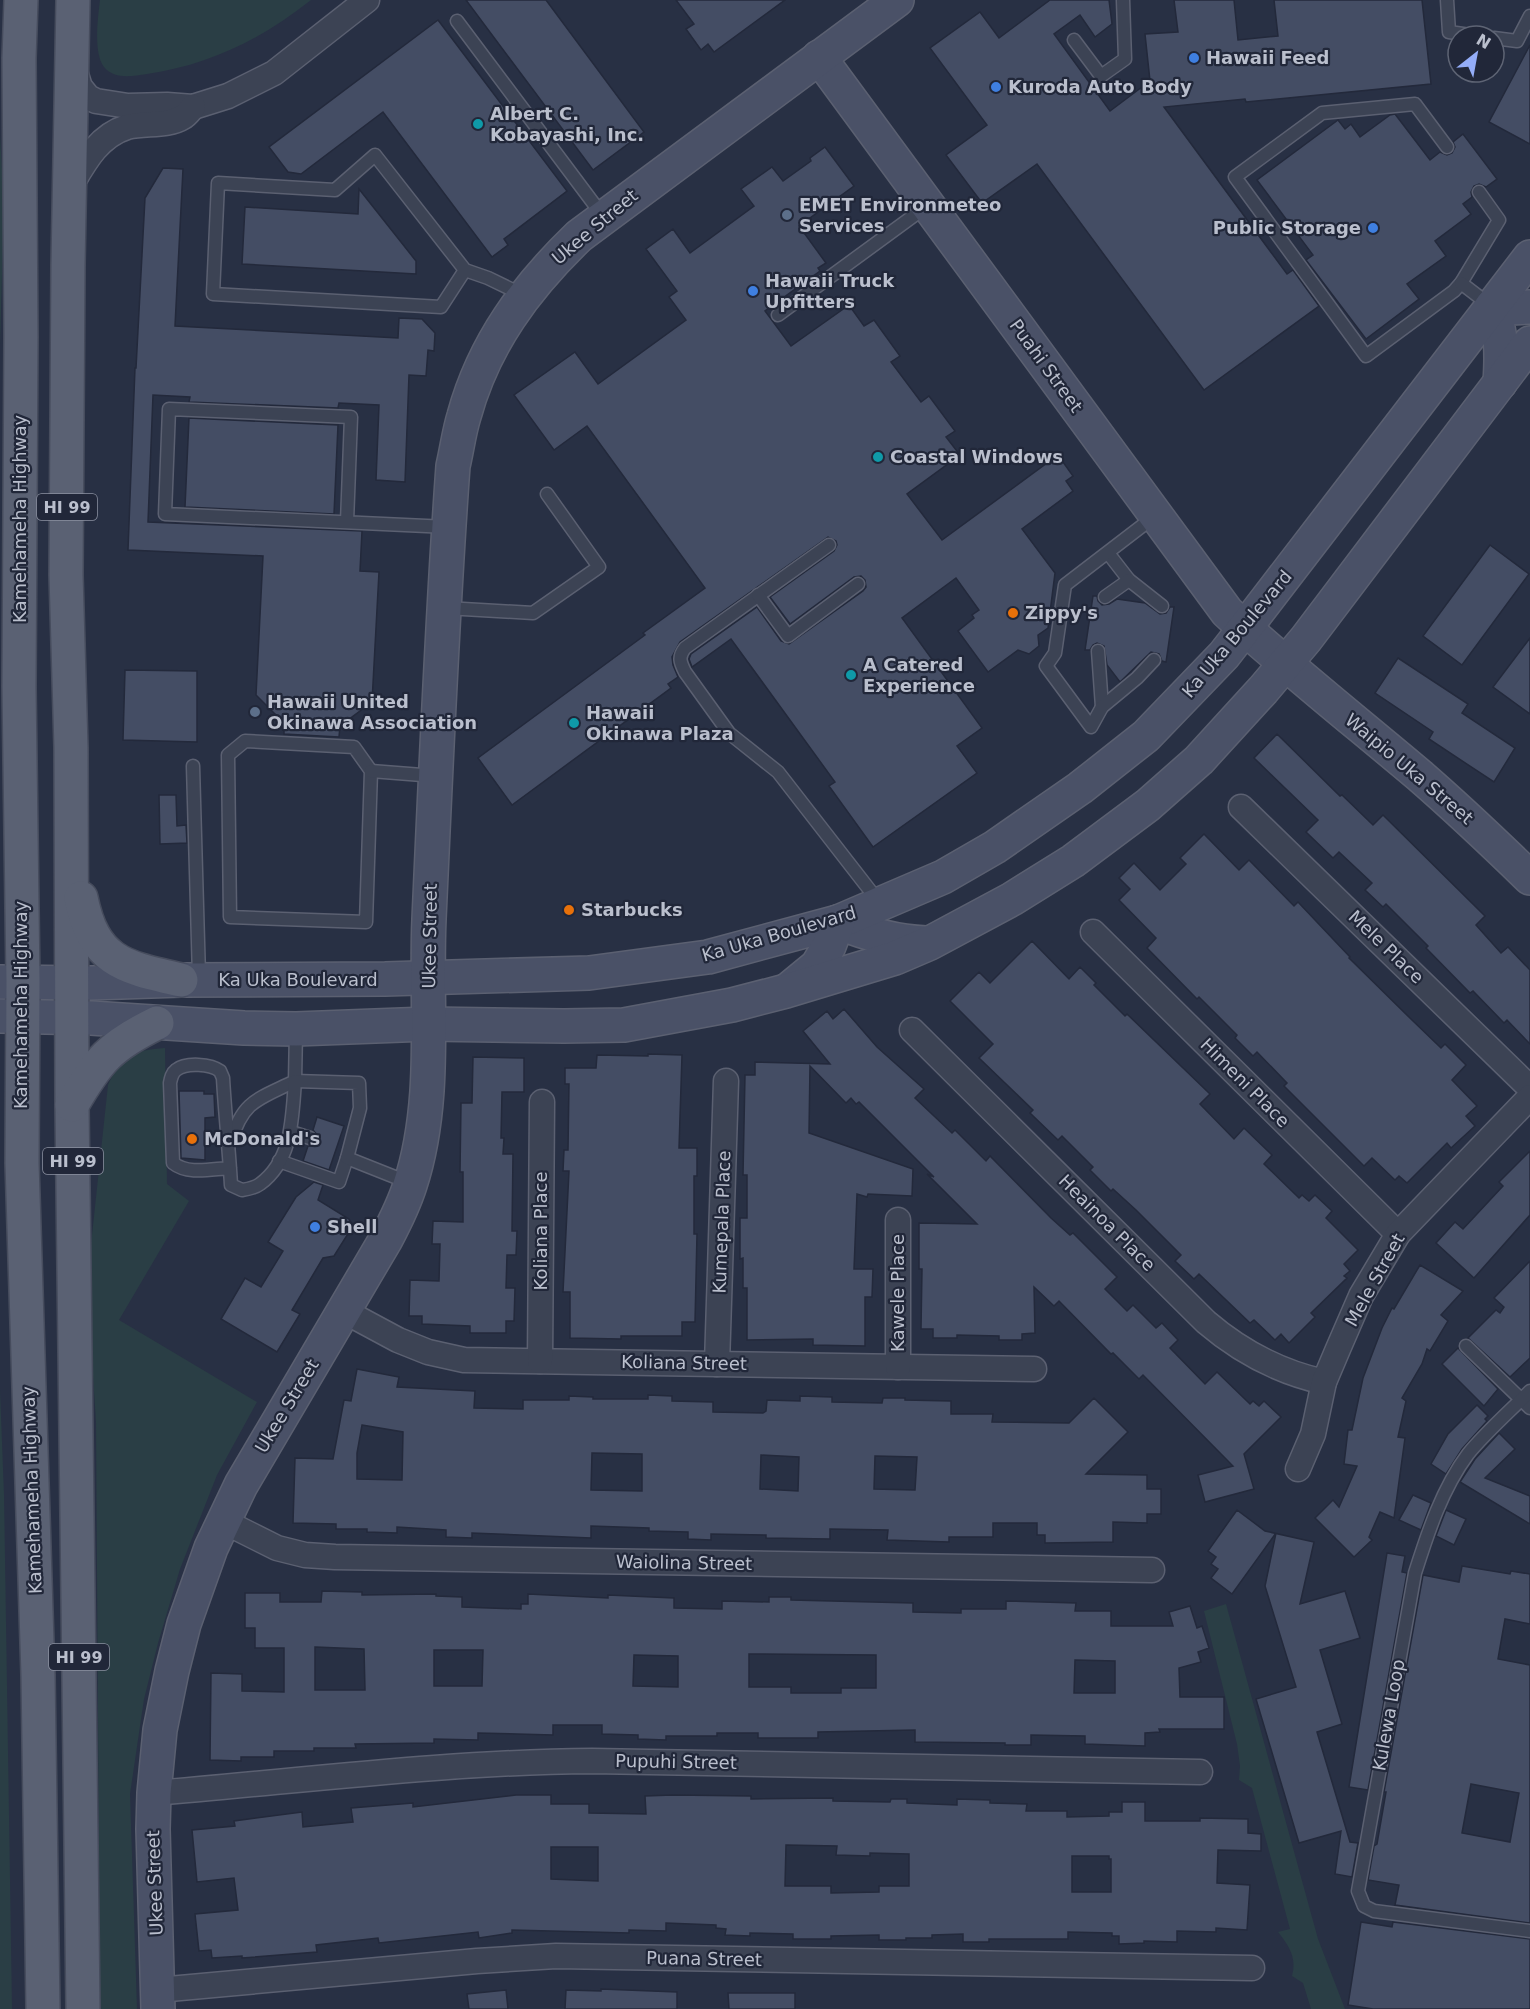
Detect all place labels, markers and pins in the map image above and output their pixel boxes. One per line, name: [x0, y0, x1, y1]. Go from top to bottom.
place label: Hawaii Feed: [1206, 47, 1329, 68]
marker: Hawaii Feed: [1187, 51, 1201, 65]
place label: Kuroda Auto Body: [1008, 76, 1192, 97]
marker: Kuroda Auto Body: [989, 80, 1003, 94]
place label: Albert C. Kobayashi, Inc.: [490, 103, 644, 145]
marker: Albert C. Kobayashi, Inc.: [471, 117, 485, 131]
place label: EMET Environmeteo Services: [799, 194, 1001, 236]
marker: EMET Environmeteo Services: [780, 208, 794, 222]
place label: Public Storage: [1213, 217, 1361, 238]
marker: Public Storage: [1366, 221, 1380, 235]
place label: Hawaii Truck Upfitters: [765, 270, 895, 312]
marker: Hawaii Truck Upfitters: [746, 284, 760, 298]
place label: Coastal Windows: [890, 446, 1063, 467]
marker: Coastal Windows: [871, 450, 885, 464]
place label: Zippy's: [1025, 602, 1098, 623]
marker: Zippy's: [1006, 606, 1020, 620]
place label: A Catered Experience: [863, 654, 975, 696]
marker: A Catered Experience: [844, 668, 858, 682]
place label: Hawaii United Okinawa Association: [267, 691, 477, 733]
place label: Hawaii Okinawa Plaza: [586, 702, 734, 744]
marker: Hawaii United Okinawa Association: [248, 705, 262, 719]
marker: Hawaii Okinawa Plaza: [567, 716, 581, 730]
place label: Starbucks: [581, 899, 683, 920]
marker: Starbucks: [562, 903, 576, 917]
place label: McDonald's: [204, 1128, 320, 1149]
marker: McDonald's: [185, 1132, 199, 1146]
place label: Shell: [327, 1216, 377, 1237]
marker: Shell: [308, 1220, 322, 1234]

